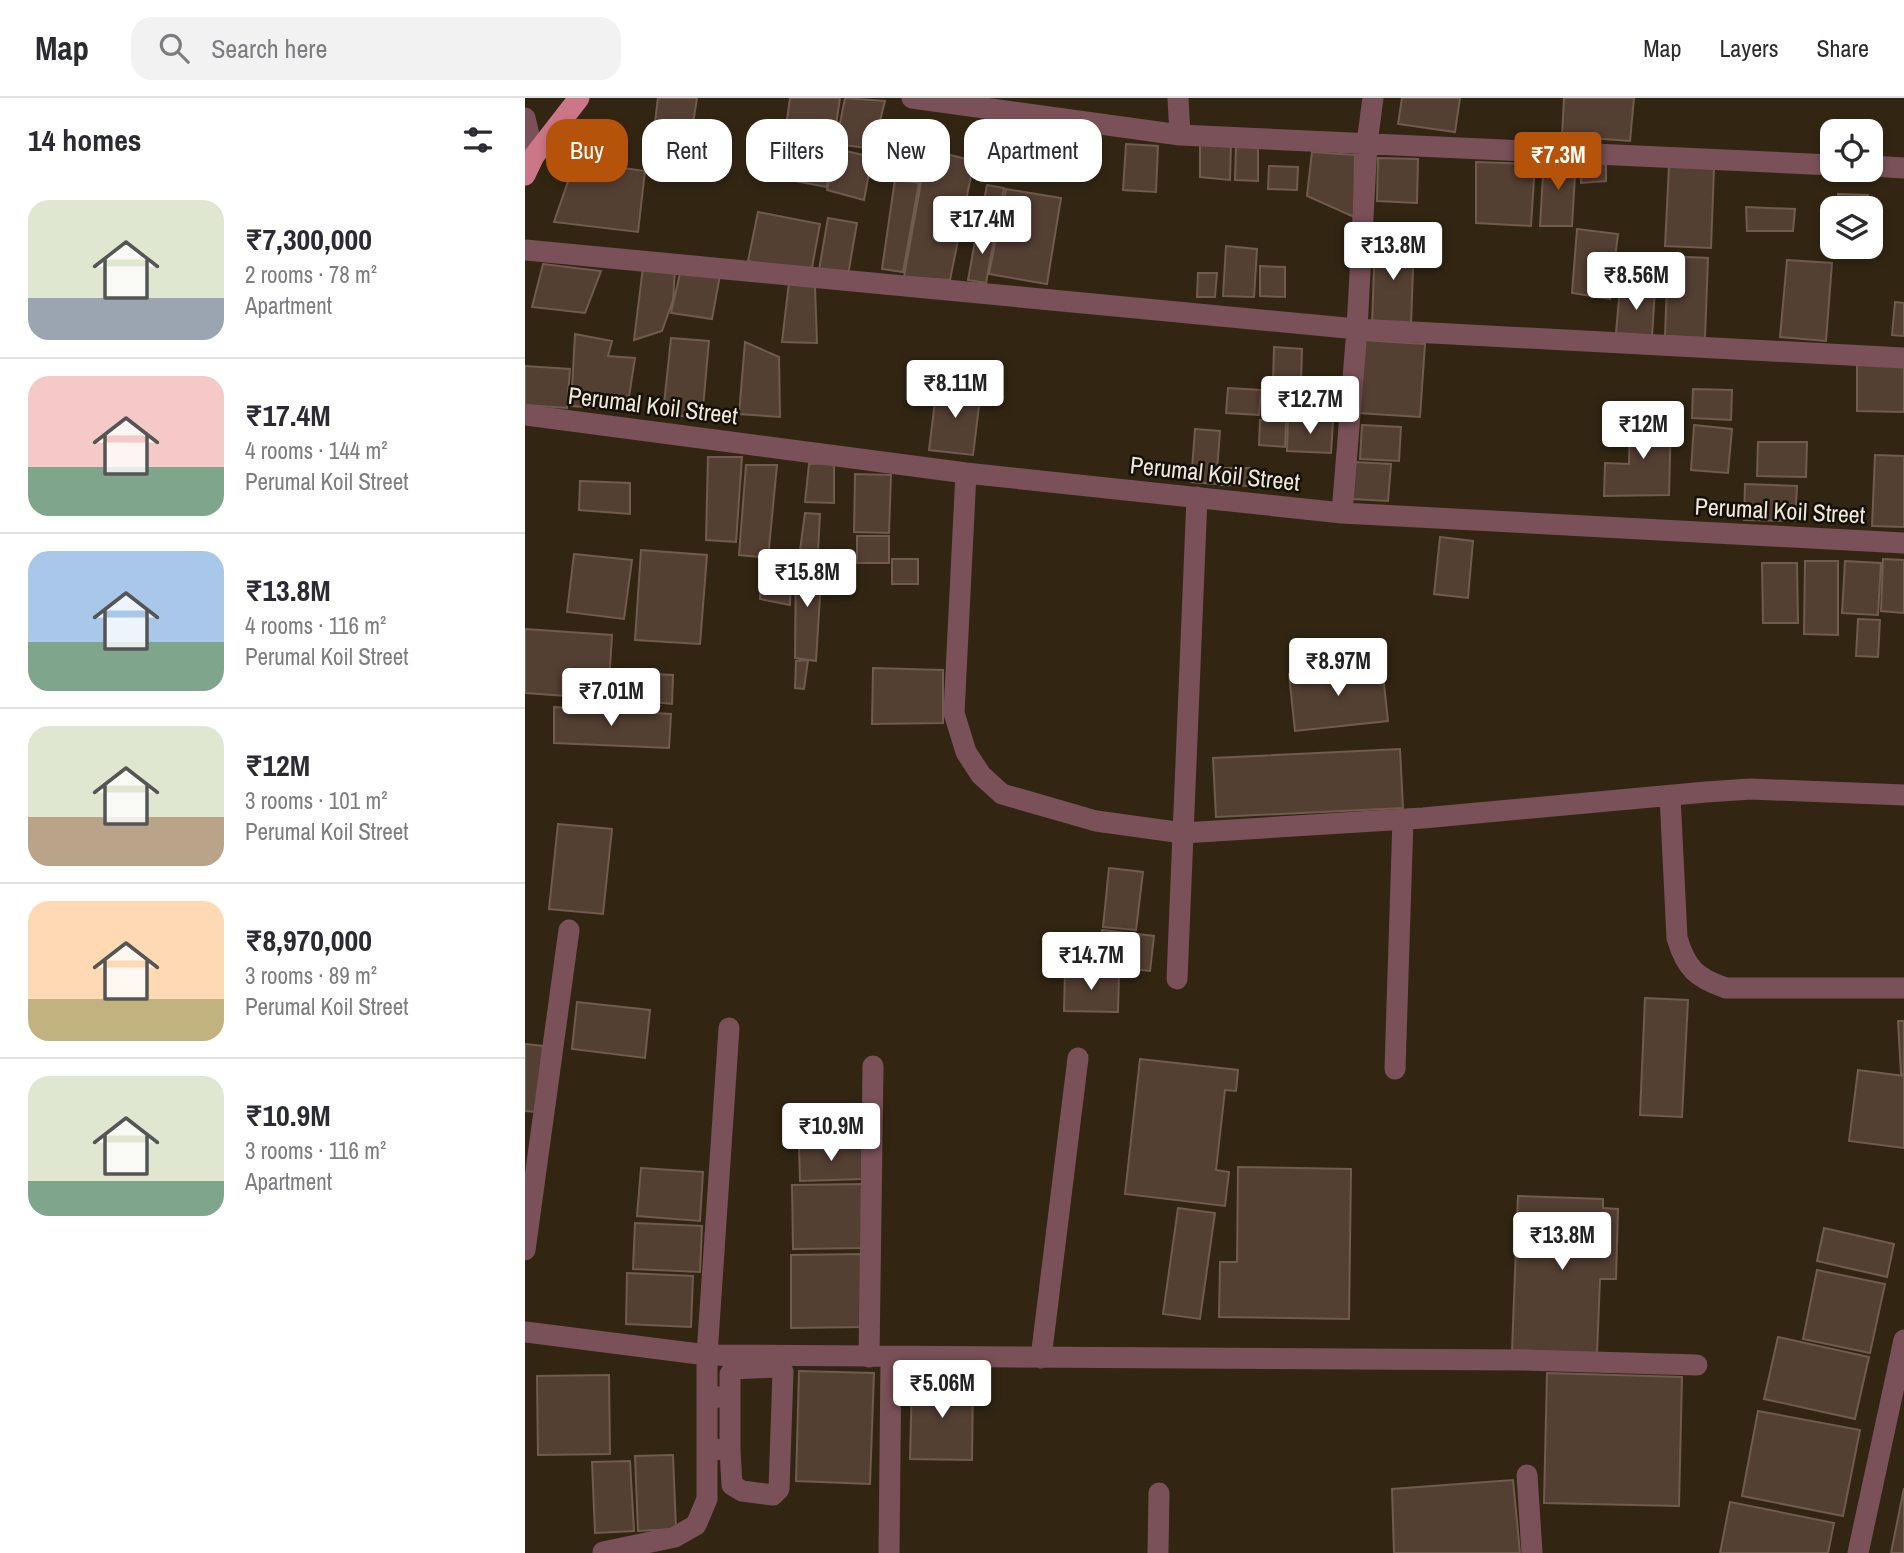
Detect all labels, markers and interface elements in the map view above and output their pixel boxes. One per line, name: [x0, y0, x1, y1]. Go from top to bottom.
search box: [131, 17, 621, 80]
text: Map: [35, 26, 89, 70]
icon: search: [155, 29, 193, 67]
text: Search here: [211, 31, 327, 66]
text: Map: [1643, 32, 1681, 64]
text: Layers: [1719, 32, 1778, 64]
text: Share: [1816, 32, 1869, 64]
chip: Buy: [546, 119, 628, 182]
chip: Rent: [642, 119, 732, 182]
chip: Filters: [746, 119, 848, 182]
chip: New: [862, 119, 950, 182]
chip: Apartment: [964, 119, 1102, 182]
map controls: [1820, 119, 1883, 259]
button: locate: [1820, 119, 1883, 182]
text: 14 homes: [28, 120, 142, 160]
icon: filters: [459, 121, 497, 159]
pin: ₹7.3M: [1509, 132, 1607, 192]
text: ₹7.3M: [1530, 139, 1586, 170]
button: layers: [1820, 196, 1883, 259]
pin: ₹17.4M: [925, 197, 1039, 256]
text: ₹17.4M: [949, 203, 1015, 234]
text: ₹7,300,000: [245, 219, 372, 259]
pin: ₹13.8M: [1336, 222, 1450, 282]
icon: home: [84, 228, 168, 312]
text: ₹13.8M: [1360, 229, 1426, 260]
pin: ₹8.56M: [1579, 252, 1693, 312]
text: 2 rooms · 78 m²: [245, 259, 377, 290]
text: ₹8.56M: [1603, 259, 1669, 290]
text: Apartment: [245, 290, 332, 321]
pin: ₹8.11M: [898, 360, 1012, 420]
text: ₹8.11M: [923, 367, 987, 398]
pin: ₹12.7M: [1253, 376, 1367, 436]
street label: Perumal Koil Street: [566, 379, 740, 431]
text: ₹12.7M: [1277, 383, 1343, 414]
text: ₹17.4M: [245, 395, 331, 435]
pin: ₹12M: [1602, 402, 1684, 461]
icon: home: [84, 404, 168, 488]
text: ₹12M: [1618, 408, 1668, 439]
text: 4 rooms · 144 m²: [245, 435, 388, 466]
street label: Perumal Koil Street: [1128, 448, 1302, 498]
text: Perumal Koil Street: [245, 466, 409, 497]
street label: Perumal Koil Street: [1694, 490, 1867, 530]
pin: ₹15.8M: [750, 550, 864, 609]
text: ₹15.8M: [774, 556, 840, 587]
text: ₹13.8M: [245, 570, 331, 610]
icon: home: [84, 579, 168, 663]
text: 4 rooms · 116 m²: [245, 610, 386, 641]
pin: ₹8.97M: [1281, 638, 1395, 698]
text: Perumal Koil Street: [245, 641, 409, 672]
text: ₹8.97M: [1305, 645, 1371, 676]
pin: ₹7.01M: [554, 668, 668, 728]
text: ₹7.01M: [578, 675, 644, 706]
text: ₹12M: [245, 745, 310, 785]
icon: home: [84, 754, 168, 838]
text: 3 rooms · 101 m²: [245, 785, 388, 816]
text: Perumal Koil Street: [245, 816, 409, 847]
text: ₹8,970,000: [245, 920, 372, 960]
icon: home: [84, 929, 168, 1013]
pin: ₹14.7M: [1034, 932, 1148, 992]
text: ₹14.7M: [1058, 939, 1124, 970]
text: 3 rooms · 89 m²: [245, 960, 377, 991]
text: Perumal Koil Street: [245, 991, 409, 1022]
text: ₹10.9M: [245, 1095, 331, 1135]
icon: home: [84, 1104, 168, 1188]
pin: ₹10.9M: [774, 1104, 888, 1163]
text: ₹10.9M: [798, 1110, 864, 1141]
text: 3 rooms · 116 m²: [245, 1135, 386, 1166]
text: Apartment: [245, 1166, 332, 1197]
pin: ₹13.8M: [1505, 1212, 1619, 1272]
text: ₹13.8M: [1529, 1219, 1595, 1250]
pin: ₹5.06M: [885, 1360, 999, 1420]
text: ₹5.06M: [909, 1367, 975, 1398]

